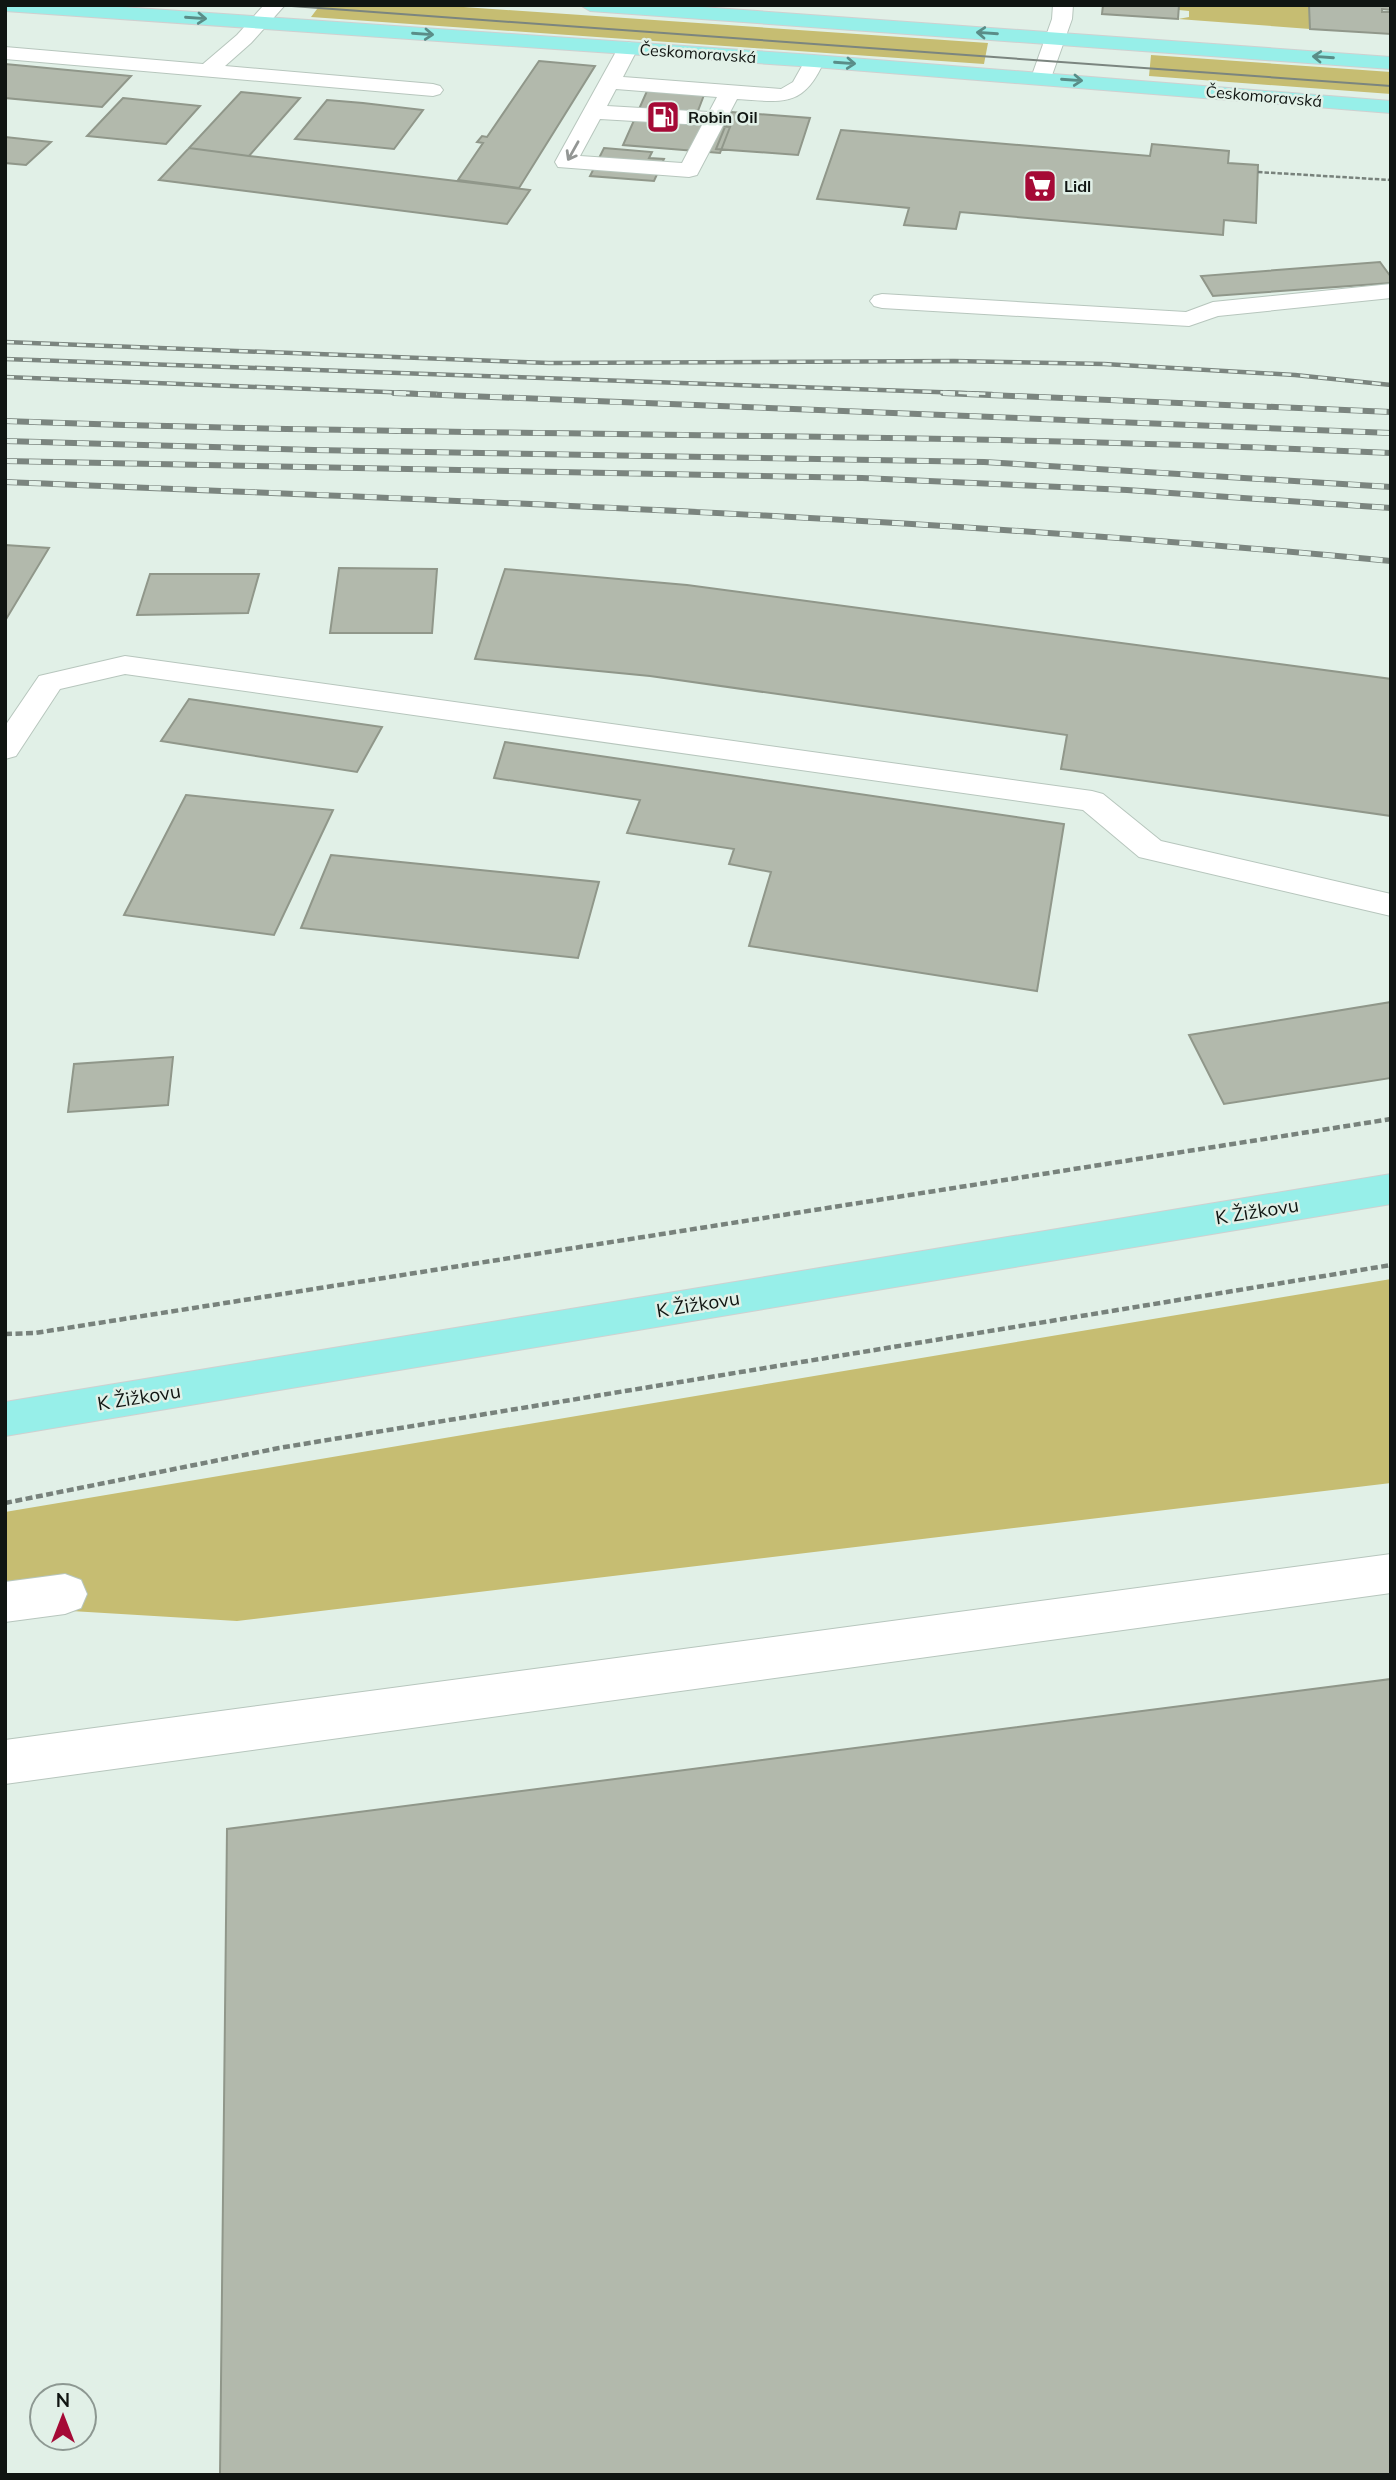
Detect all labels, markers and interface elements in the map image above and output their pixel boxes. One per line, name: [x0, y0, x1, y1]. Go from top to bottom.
one-way arrow: [184, 12, 207, 25]
one-way arrow: [977, 26, 999, 39]
one-way arrow: [411, 28, 433, 41]
street label: Českomoravská: [639, 39, 757, 67]
one-way arrow: [1311, 51, 1334, 64]
one-way arrow: [833, 57, 856, 70]
one-way arrow: [1060, 74, 1083, 87]
street label: Českomoravská: [1205, 81, 1323, 111]
fuel station icon: Robin Oil: [644, 98, 682, 136]
place label: Robin Oil: [688, 107, 758, 127]
one-way arrow: [565, 140, 579, 161]
supermarket icon: Lidl: [1021, 167, 1059, 205]
place label: Lidl: [1064, 176, 1091, 196]
street label: K Žižkovu: [1214, 1193, 1300, 1229]
street label: K Žižkovu: [655, 1286, 741, 1322]
street label: K Žižkovu: [96, 1379, 182, 1415]
north arrow: [28, 2382, 98, 2452]
text: N: [56, 2388, 70, 2412]

